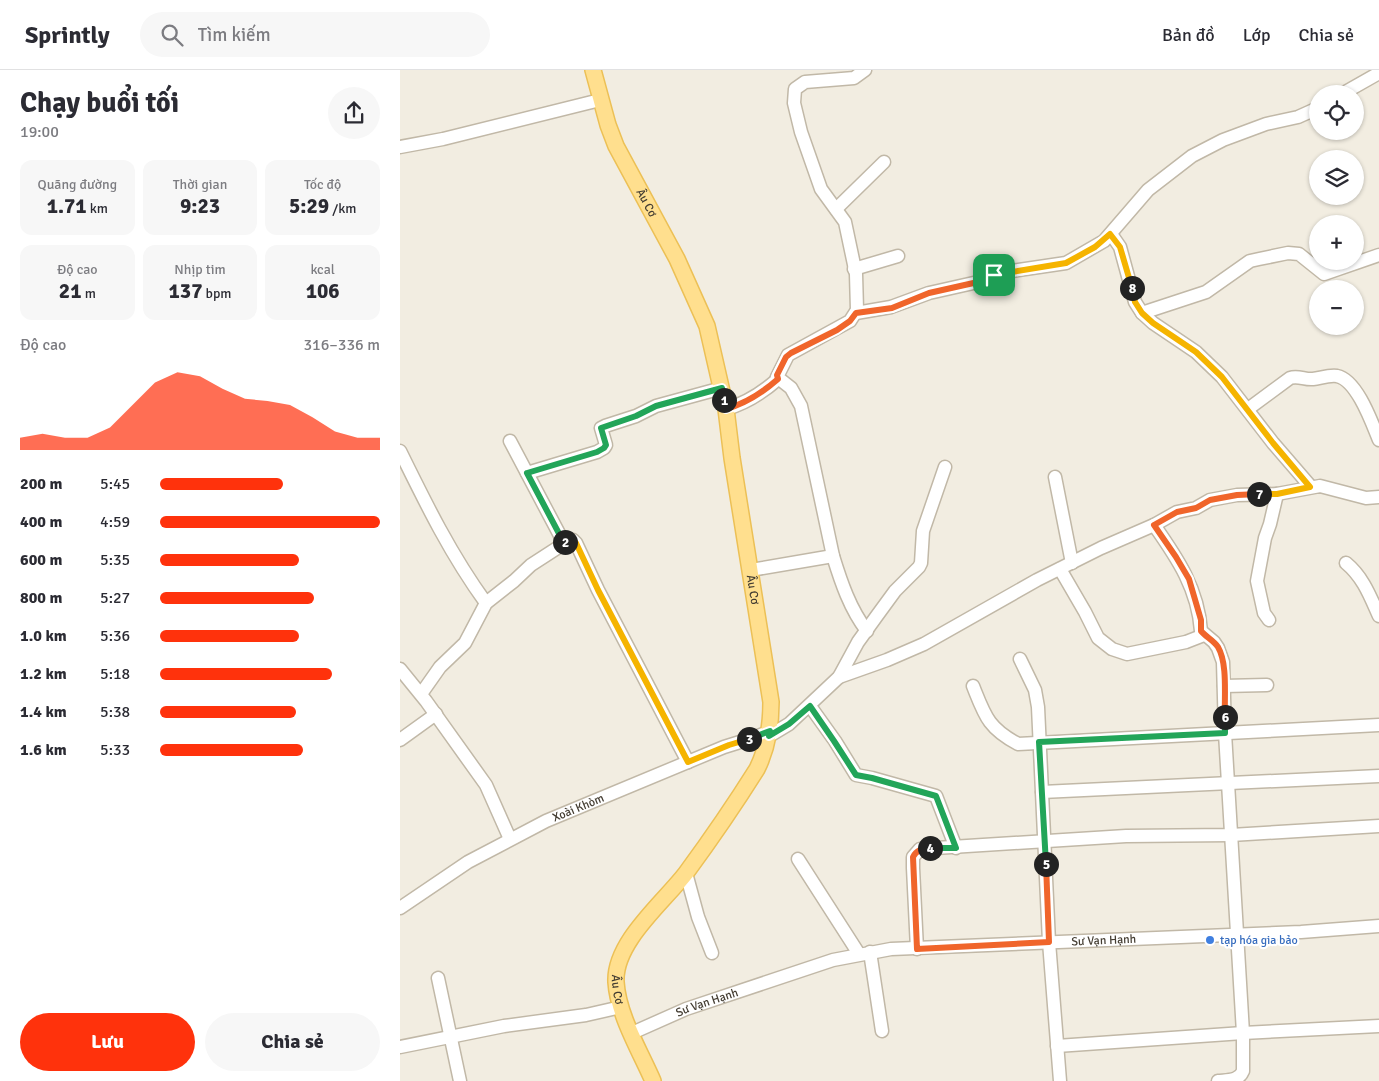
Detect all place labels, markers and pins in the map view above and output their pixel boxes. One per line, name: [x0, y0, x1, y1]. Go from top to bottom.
pin: [973, 254, 1015, 296]
pin: 8: [1120, 276, 1144, 300]
pin: 1: [712, 388, 736, 412]
pin: 7: [1246, 482, 1272, 506]
pin: 2: [552, 530, 578, 554]
pin: 6: [1212, 704, 1238, 730]
pin: 3: [736, 726, 762, 752]
pin: 4: [918, 836, 942, 860]
pin: 5: [1034, 852, 1058, 876]
place label: tạp hóa gia bảo: [1220, 933, 1298, 948]
marker: tạp hóa gia bảo: [1204, 934, 1216, 946]

